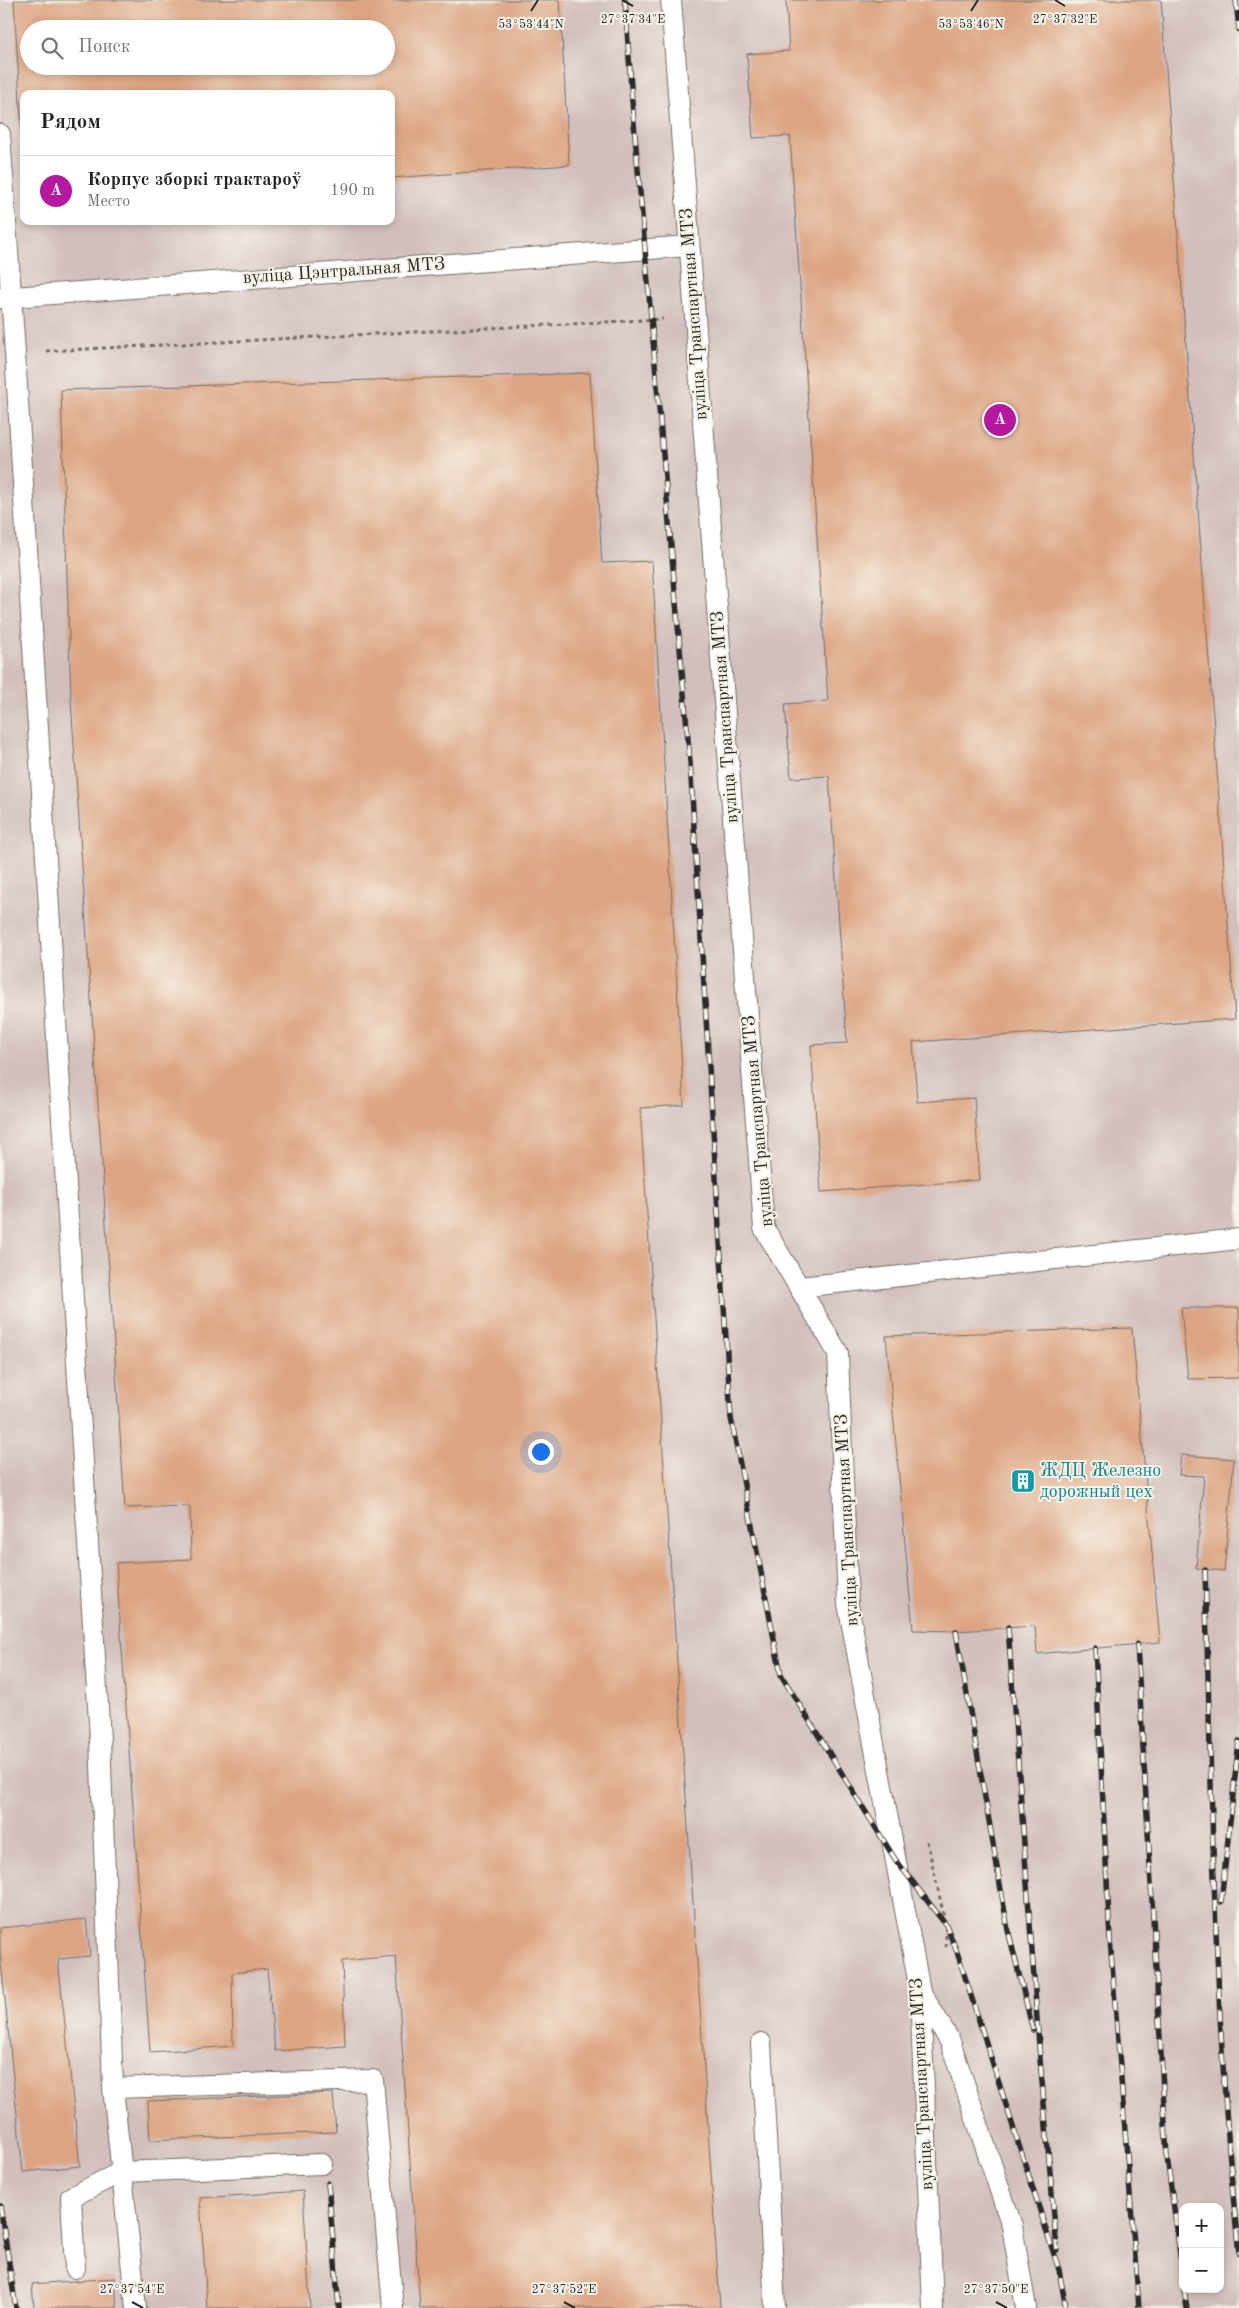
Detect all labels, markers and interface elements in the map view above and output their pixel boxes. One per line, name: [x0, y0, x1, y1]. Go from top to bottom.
text: 27°37'34"E: [601, 14, 665, 26]
text: 27°37'32"E: [1033, 14, 1097, 26]
text: 53°53'44"N: [498, 18, 564, 31]
text: 53°53'46"N: [938, 18, 1004, 31]
search box: [20, 20, 395, 75]
icon: search: [38, 34, 66, 62]
text: Поиск: [78, 38, 130, 57]
text: Рядом: [40, 112, 101, 133]
text: Корпус зборкі трактароў: [87, 171, 302, 190]
text: A: [50, 183, 62, 199]
text: 190 m: [330, 183, 375, 199]
text: Место: [87, 194, 130, 210]
street label: вуліца Транспартная МТЗ: [678, 207, 710, 421]
street label: вуліца Цэнтральная МТЗ: [242, 255, 446, 287]
pin: A: [984, 401, 1016, 439]
street label: вуліца Транспартная МТЗ: [709, 610, 741, 824]
street label: вуліца Транспартная МТЗ: [740, 1014, 776, 1228]
street label: вуліца Транспартная МТЗ: [832, 1413, 862, 1627]
your location: [528, 1439, 554, 1465]
place label: ЖДЦ Железно дорожный цех: [1040, 1462, 1161, 1501]
building icon: ЖДЦ Железно дорожный цех: [1010, 1468, 1036, 1494]
street label: вуліца Транспартная МТЗ: [907, 1977, 937, 2191]
map controls: [1179, 2203, 1224, 2293]
button: +: [1179, 2203, 1224, 2248]
button: −: [1179, 2248, 1224, 2293]
text: 27°37'54"E: [100, 2283, 164, 2296]
text: 27°37'52"E: [532, 2283, 596, 2296]
text: 27°37'50"E: [964, 2283, 1028, 2296]

